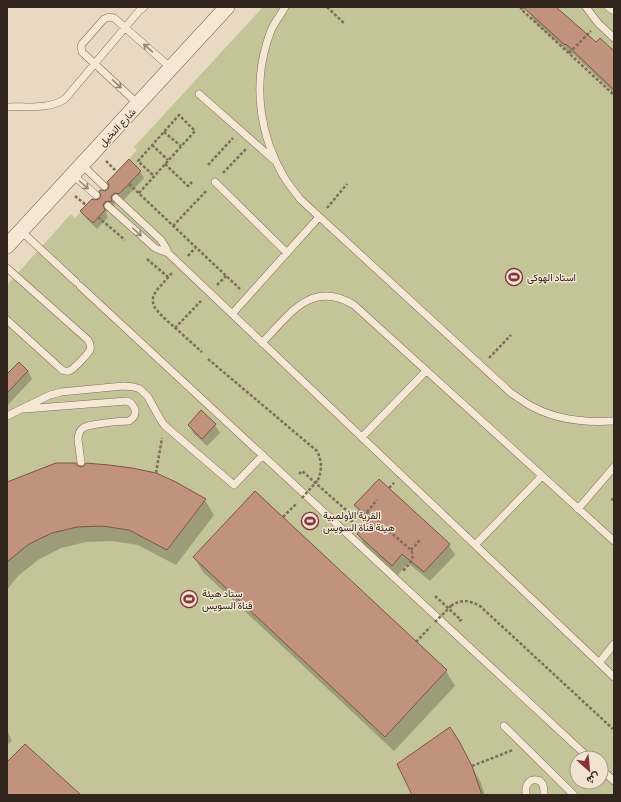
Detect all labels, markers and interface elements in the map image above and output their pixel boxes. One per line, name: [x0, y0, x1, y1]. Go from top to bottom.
one-way arrow: [143, 44, 154, 53]
one-way arrow: [111, 80, 122, 89]
street label: شارع النخيل: [97, 106, 139, 149]
one-way arrow: [79, 180, 89, 189]
one-way arrow: [131, 227, 141, 236]
sports icon: استاد الهوكى: [504, 267, 524, 287]
place label: استاد الهوكى: [527, 272, 576, 284]
place label: القرية الأولمبية هيئة قناة السويس: [323, 510, 395, 534]
sports icon: القرية الأولمبية هيئة قناة السويس: [300, 511, 320, 531]
place label: ستاد هيئة قناة السويس: [202, 588, 253, 612]
sports icon: ستاد هيئة قناة السويس: [179, 589, 199, 609]
north arrow: [569, 750, 609, 790]
text: ش: [584, 770, 602, 787]

